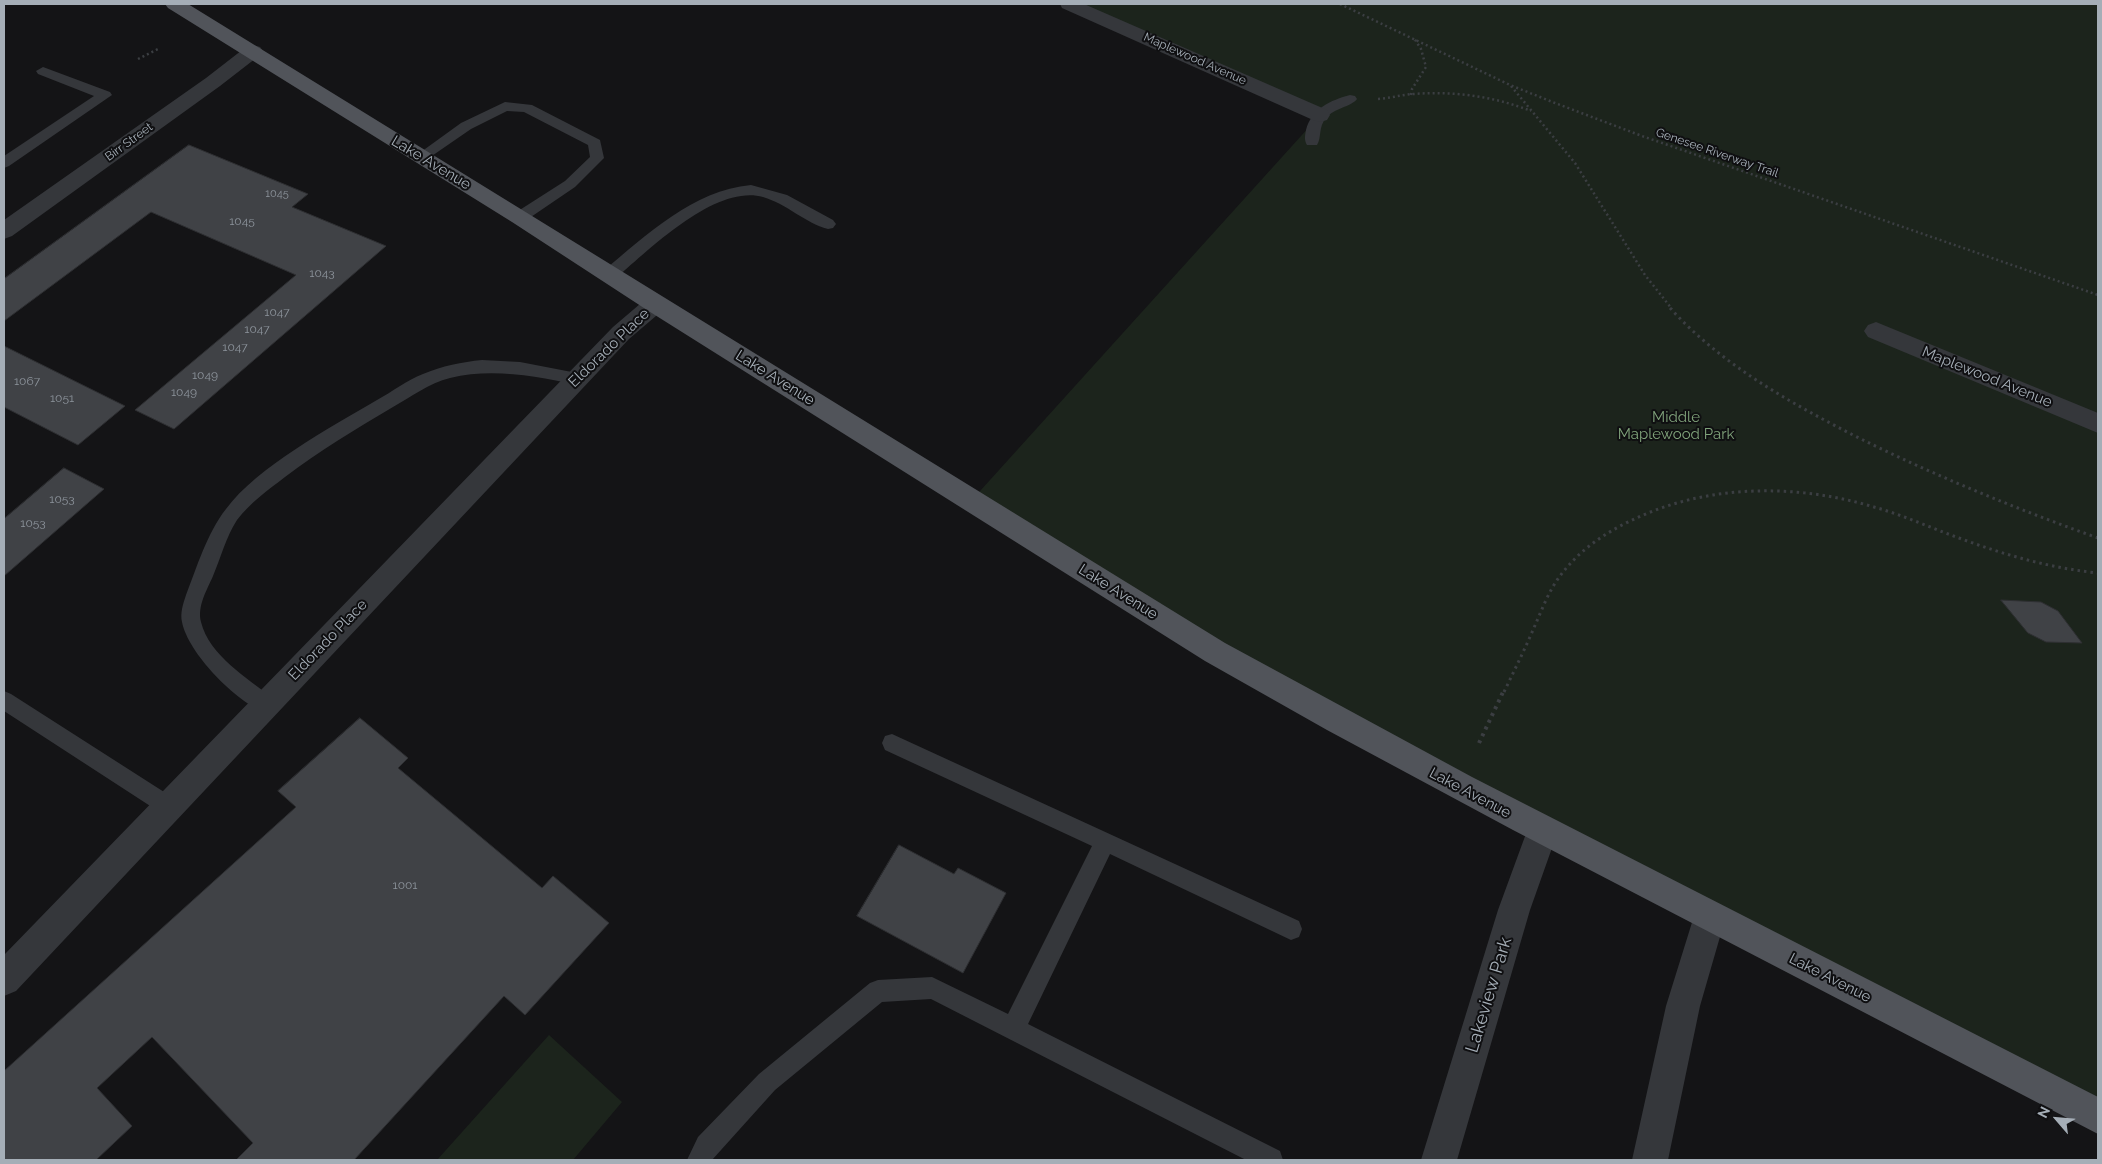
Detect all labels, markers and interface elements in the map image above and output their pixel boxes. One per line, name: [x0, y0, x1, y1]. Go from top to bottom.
street label: Maplewood Avenue: [1141, 30, 1249, 88]
street label: Birr Street: [102, 120, 156, 164]
street label: Genesee Riverway Trail: [1654, 125, 1780, 181]
street label: Lake Avenue: [388, 132, 474, 194]
house number: 1045: [265, 187, 289, 201]
house number: 1045: [229, 214, 255, 228]
house number: 1043: [309, 266, 335, 280]
house number: 1047: [264, 305, 290, 319]
street label: Eldorado Place: [565, 305, 653, 391]
house number: 1047: [244, 322, 270, 336]
house number: 1047: [222, 340, 248, 354]
street label: Maplewood Avenue: [1919, 343, 2055, 411]
street label: Lake Avenue: [732, 347, 818, 409]
house number: 1049: [192, 368, 218, 382]
house number: 1067: [14, 374, 40, 388]
house number: 1049: [171, 385, 197, 399]
house number: 1051: [50, 391, 74, 405]
park label: Middle Maplewood Park: [1618, 408, 1734, 443]
house number: 1053: [49, 492, 75, 506]
house number: 1053: [20, 516, 46, 530]
street label: Lake Avenue: [1075, 561, 1161, 623]
street label: Eldorado Place: [285, 596, 371, 684]
street label: Lake Avenue: [1426, 764, 1514, 822]
house number: 1001: [393, 878, 417, 892]
street label: Lakeview Park: [1461, 935, 1517, 1055]
street label: Lake Avenue: [1786, 950, 1874, 1006]
north arrow: [2032, 1094, 2082, 1144]
text: N: [2034, 1104, 2053, 1121]

